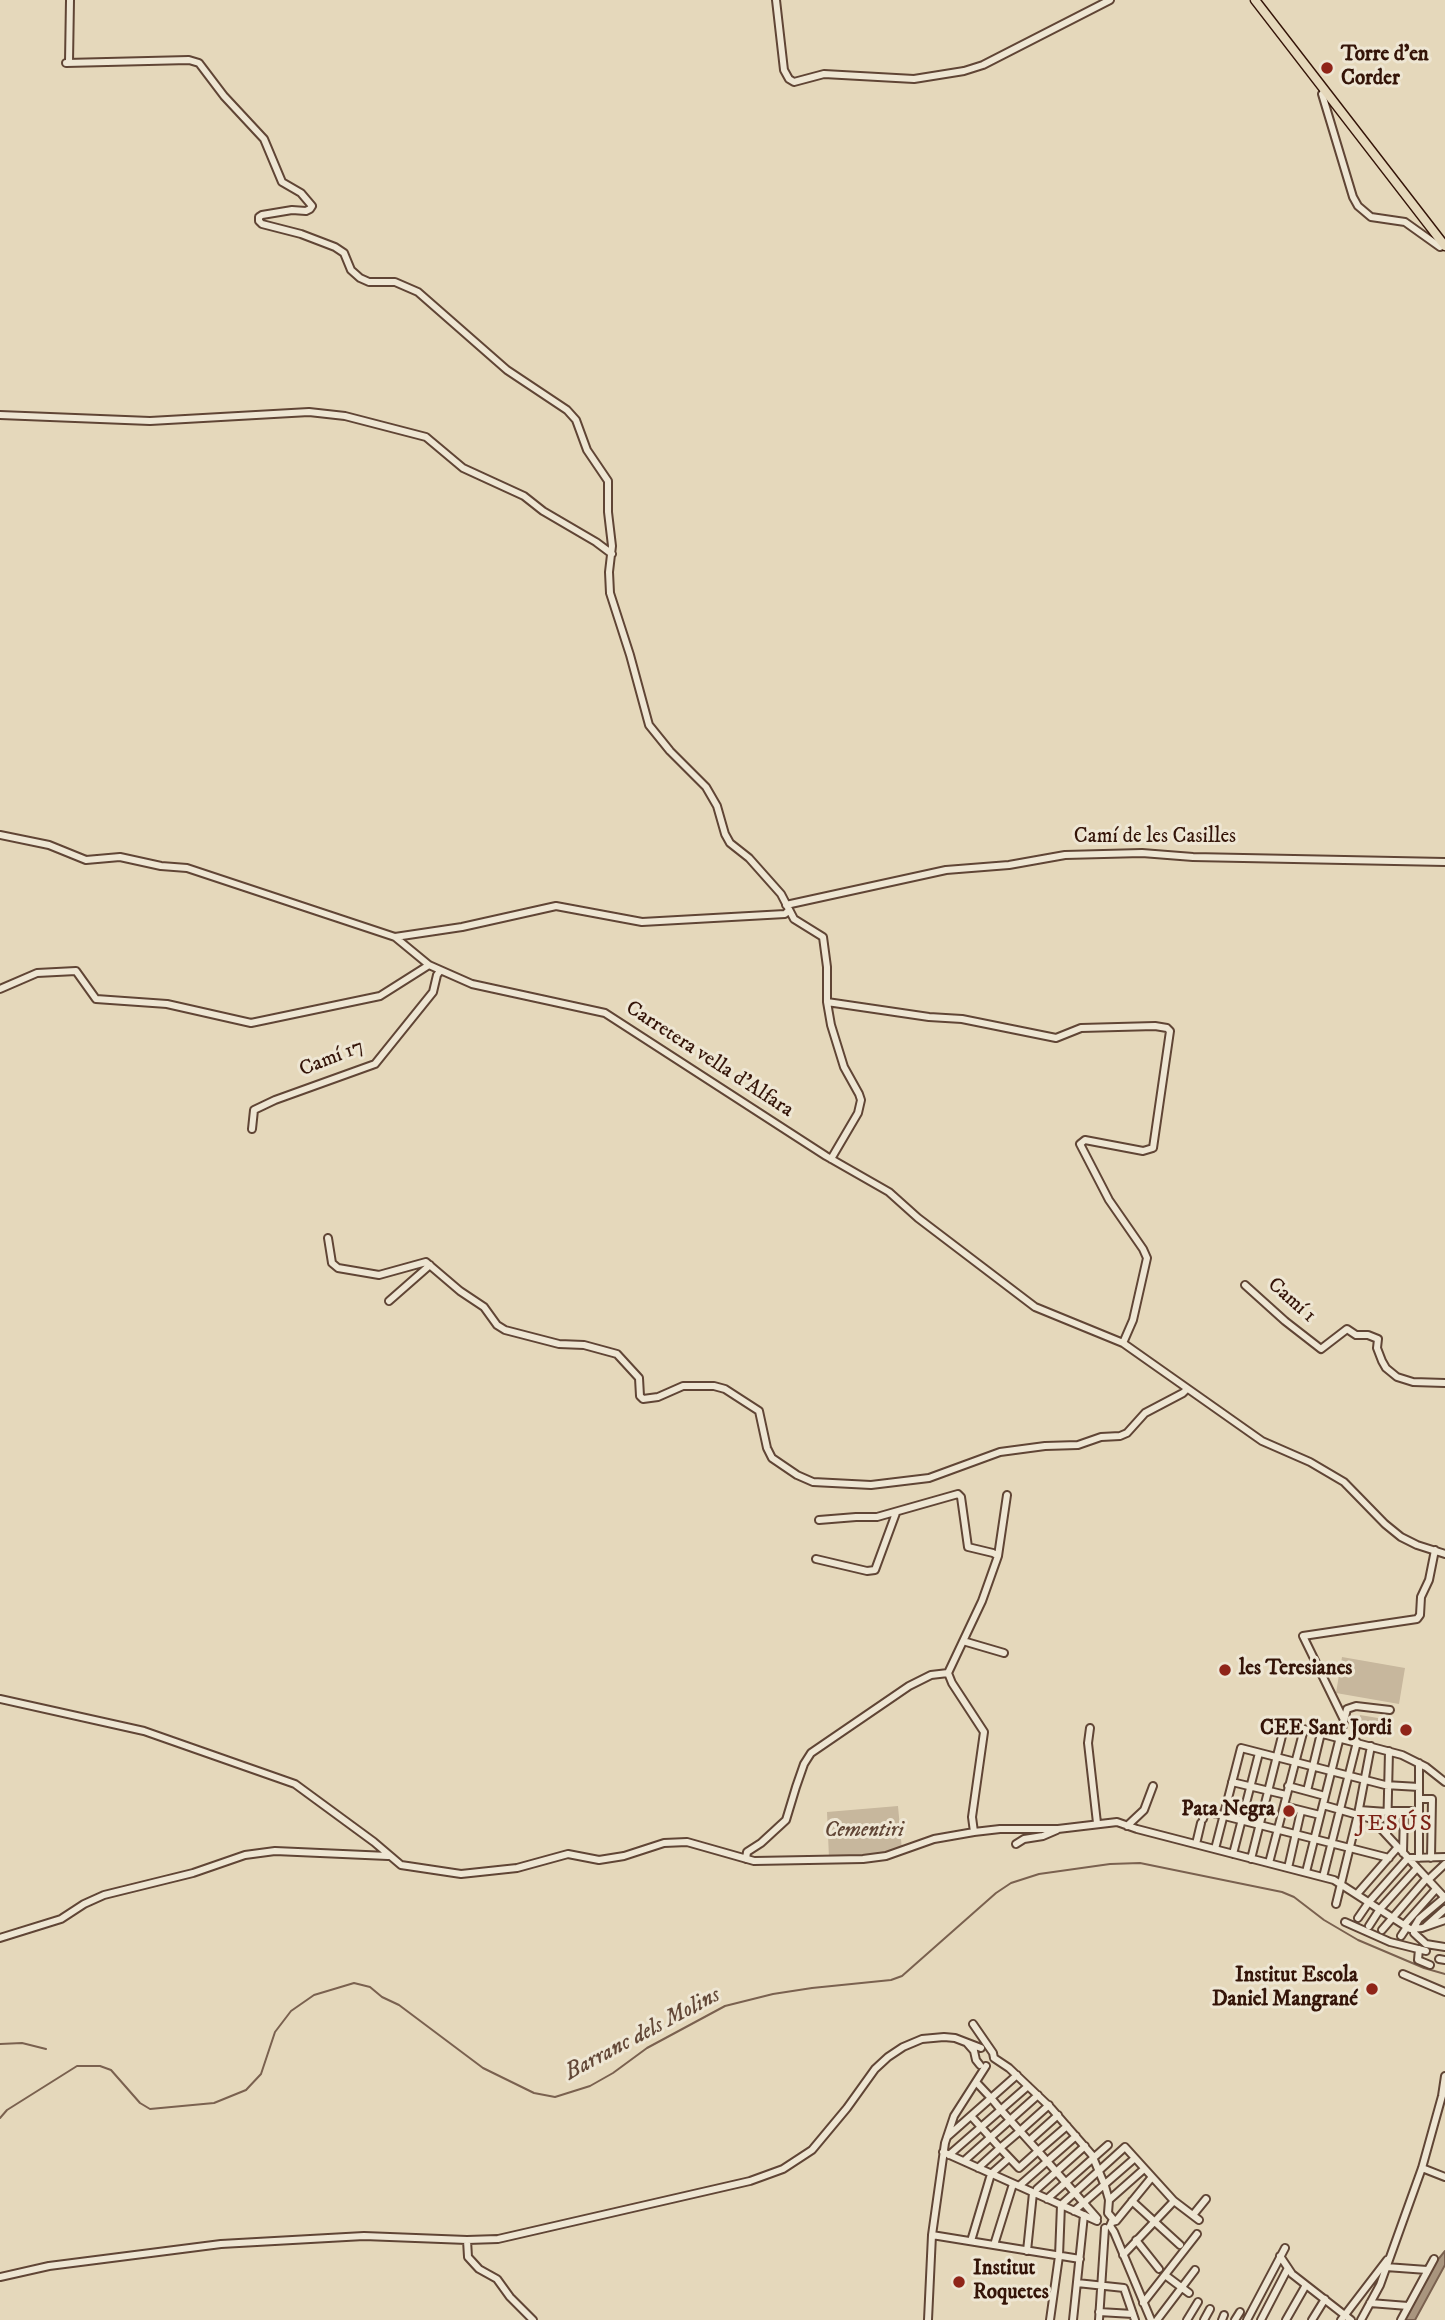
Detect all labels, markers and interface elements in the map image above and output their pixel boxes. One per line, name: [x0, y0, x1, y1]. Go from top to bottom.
place label: Torre d'en Corder: [1341, 43, 1429, 93]
marker: Torre d'en Corder: [1319, 60, 1335, 76]
street label: Camí de les Casilles: [1074, 825, 1236, 851]
street label: Carretera vella d'Alfara: [620, 996, 798, 1124]
street label: Camí 17: [296, 1035, 368, 1083]
street label: Camí 1: [1261, 1273, 1321, 1329]
place label: les Teresianes: [1239, 1657, 1352, 1683]
marker: les Teresianes: [1217, 1662, 1233, 1678]
place label: CEE Sant Jordi: [1260, 1717, 1392, 1743]
marker: CEE Sant Jordi: [1398, 1722, 1414, 1738]
place label: Pata Negra: [1181, 1798, 1275, 1824]
marker: Pata Negra: [1281, 1803, 1297, 1819]
district label: JESÚS: [1357, 1811, 1433, 1839]
park label: Cementiri: [824, 1819, 904, 1845]
place label: Institut Escola Daniel Mangrané: [1212, 1964, 1358, 2014]
marker: Institut Escola Daniel Mangrané: [1364, 1981, 1380, 1997]
water label: Barranc dels Molins: [561, 1982, 725, 2088]
place label: Institut Roquetes: [973, 2257, 1049, 2307]
marker: Institut Roquetes: [951, 2274, 967, 2290]

